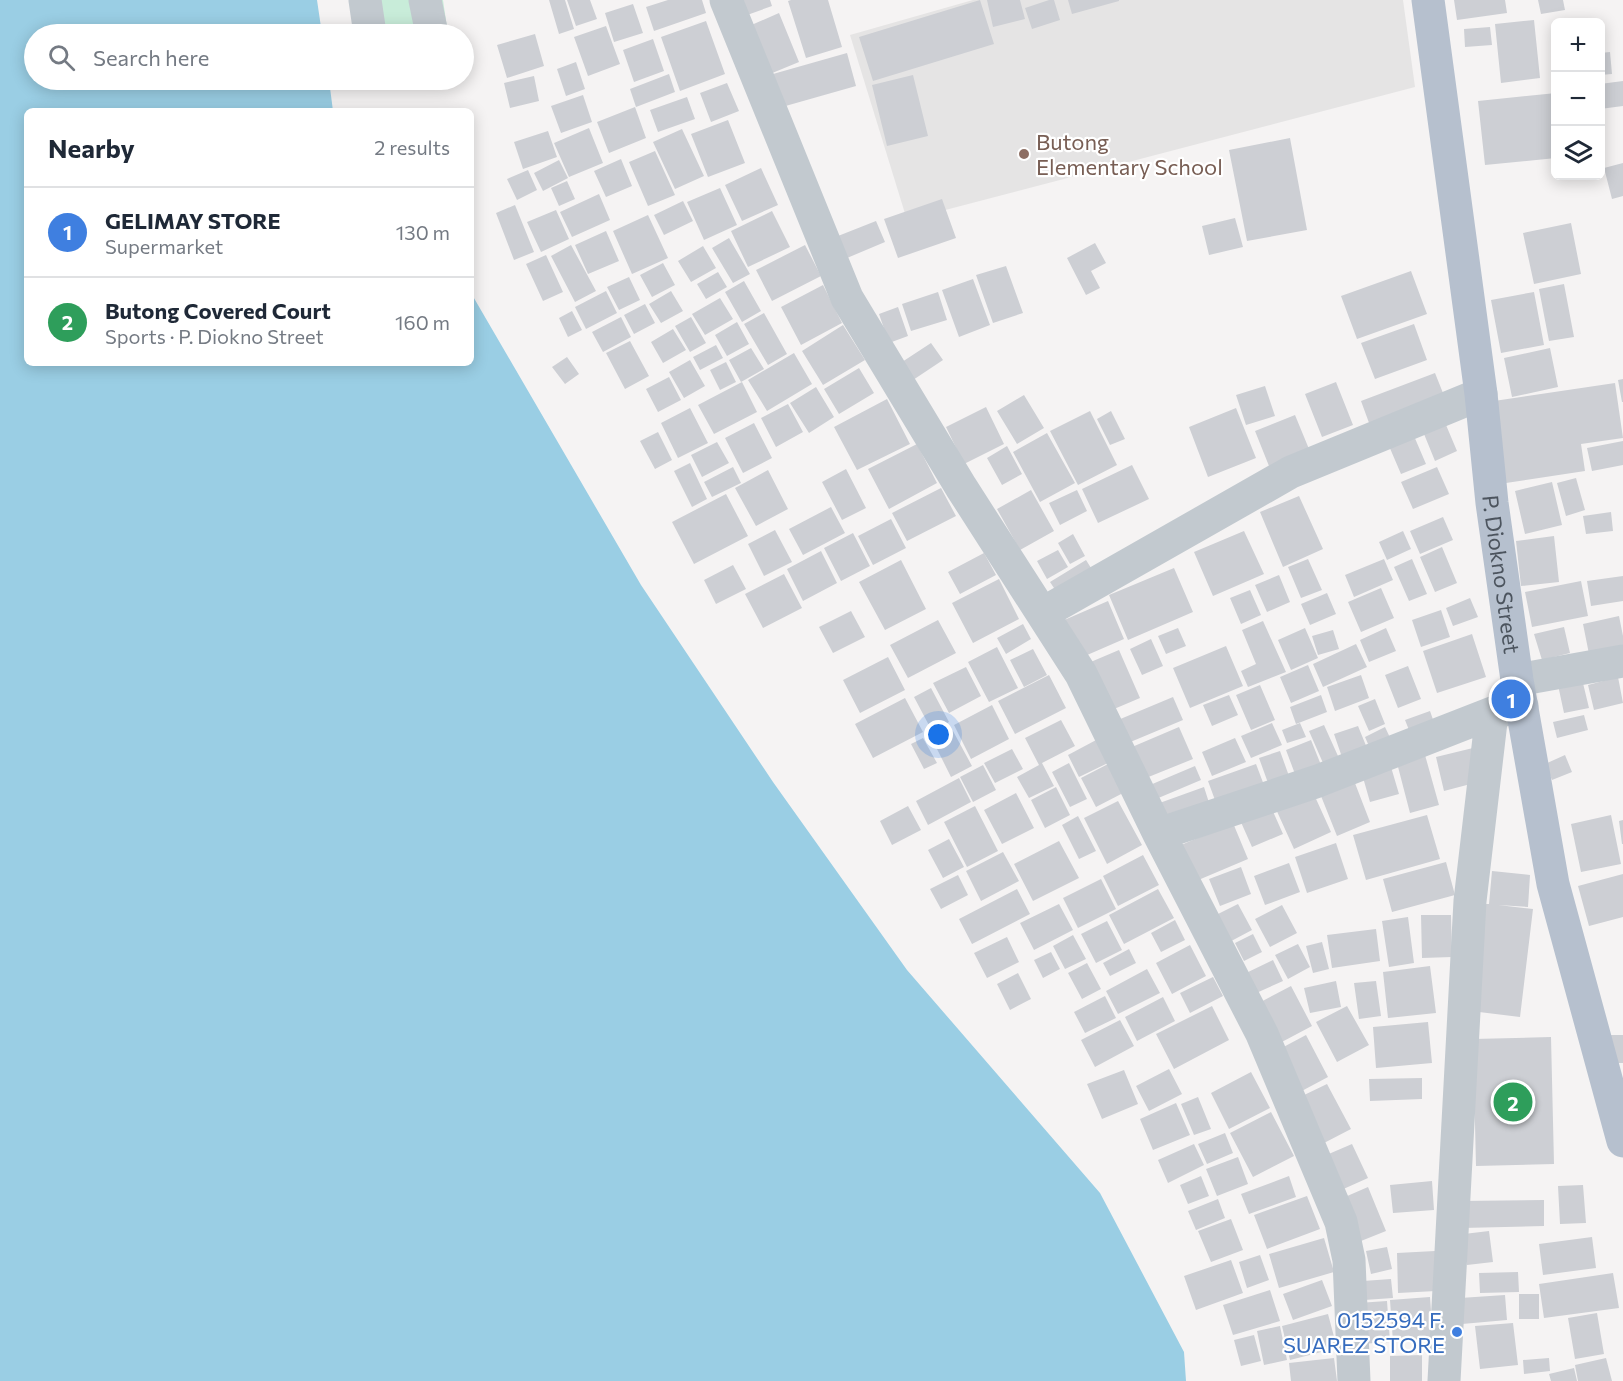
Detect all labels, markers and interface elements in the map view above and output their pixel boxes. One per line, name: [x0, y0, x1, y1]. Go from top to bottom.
map controls: [1551, 18, 1605, 180]
button: +: [1551, 18, 1605, 72]
search box: [24, 24, 474, 90]
icon: search: [45, 41, 78, 74]
text: Search here: [93, 44, 209, 71]
button: −: [1551, 72, 1605, 126]
button: layers: [1551, 126, 1605, 180]
place label: Butong Elementary School: [1036, 128, 1223, 180]
text: Nearby: [48, 132, 135, 163]
text: 2 results: [374, 135, 450, 159]
marker: Butong Elementary School: [1017, 147, 1031, 161]
text: GELIMAY STORE: [105, 207, 281, 234]
text: 1: [63, 220, 72, 244]
text: 130 m: [396, 220, 450, 244]
text: Supermarket: [105, 234, 223, 258]
text: Butong Covered Court: [105, 297, 331, 324]
text: 2: [62, 310, 73, 334]
text: 160 m: [395, 310, 450, 334]
text: Sports · P. Diokno Street: [105, 324, 324, 348]
street label: P. Diokno Street: [1478, 493, 1527, 655]
pin: 1: [1492, 676, 1530, 722]
your location: [924, 720, 953, 749]
pin: 2: [1494, 1080, 1532, 1124]
place label: 0152594 F. SUAREZ STORE: [1283, 1306, 1445, 1358]
marker: 0152594 F. SUAREZ STORE: [1450, 1325, 1464, 1339]

